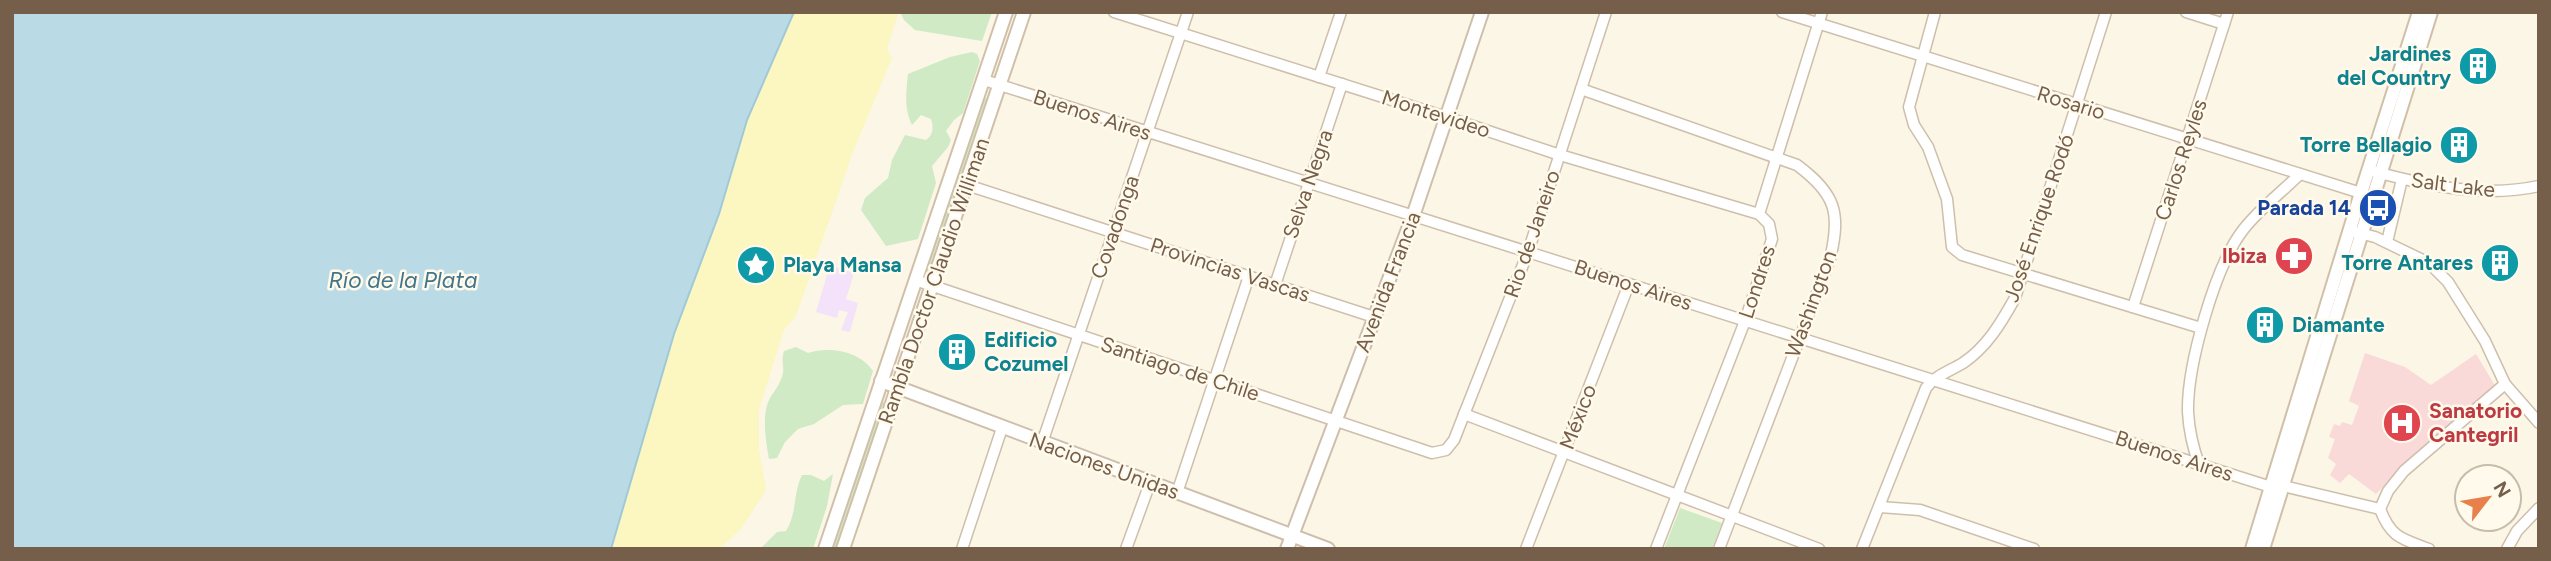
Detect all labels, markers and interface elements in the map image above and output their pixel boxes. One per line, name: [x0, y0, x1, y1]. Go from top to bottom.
place label: Jardines del Country: [2337, 41, 2452, 90]
building icon: Jardines del Country: [2457, 45, 2499, 87]
street label: Rosario: [2034, 80, 2108, 125]
street label: Buenos Aires: [1030, 84, 1154, 145]
street label: Montevideo: [1379, 84, 1494, 143]
street label: Carlos Reyles: [2149, 96, 2212, 224]
building icon: Torre Bellagio: [2438, 124, 2480, 166]
street label: Selva Negra: [1277, 126, 1338, 242]
street label: José Enrique Rodó: [1998, 131, 2079, 305]
place label: Torre Bellagio: [2300, 132, 2432, 157]
street label: Rambla Doctor Claudio Williman: [873, 134, 994, 427]
street label: Rio de Janeiro: [1498, 167, 1565, 301]
street label: Salt Lake: [2410, 167, 2496, 202]
street label: Covadonga: [1085, 172, 1144, 282]
bus stop icon: Parada 14: [2357, 187, 2399, 229]
place label: Parada 14: [2257, 195, 2351, 220]
street label: Avenida Francia: [1349, 208, 1426, 356]
street label: Provincias Vascas: [1147, 232, 1313, 307]
pharmacy icon: Ibiza: [2273, 235, 2315, 277]
street label: Londres: [1733, 242, 1780, 322]
building icon: Torre Antares: [2479, 242, 2521, 284]
place label: Ibiza: [2222, 243, 2267, 268]
place icon: Playa Mansa: [735, 244, 777, 286]
street label: Washington: [1780, 247, 1841, 361]
place label: Torre Antares: [2342, 250, 2473, 275]
place label: Playa Mansa: [783, 252, 902, 277]
street label: Buenos Aires: [1571, 254, 1695, 315]
water label: Río de la Plata: [328, 266, 478, 294]
building icon: Diamante: [2244, 304, 2286, 346]
place label: Diamante: [2292, 312, 2385, 337]
place label: Edificio Cozumel: [984, 327, 1068, 376]
building icon: Edificio Cozumel: [936, 331, 978, 373]
street label: Santiago de Chile: [1098, 331, 1263, 406]
street label: México: [1554, 381, 1601, 453]
place label: Sanatorio Cantegril: [2429, 398, 2522, 447]
hospital icon: Sanatorio Cantegril: [2381, 402, 2423, 444]
street label: Buenos Aires: [2112, 425, 2236, 486]
street label: Naciones Unidas: [1026, 427, 1183, 504]
north arrow: [2453, 463, 2523, 533]
text: N: [2489, 477, 2516, 502]

